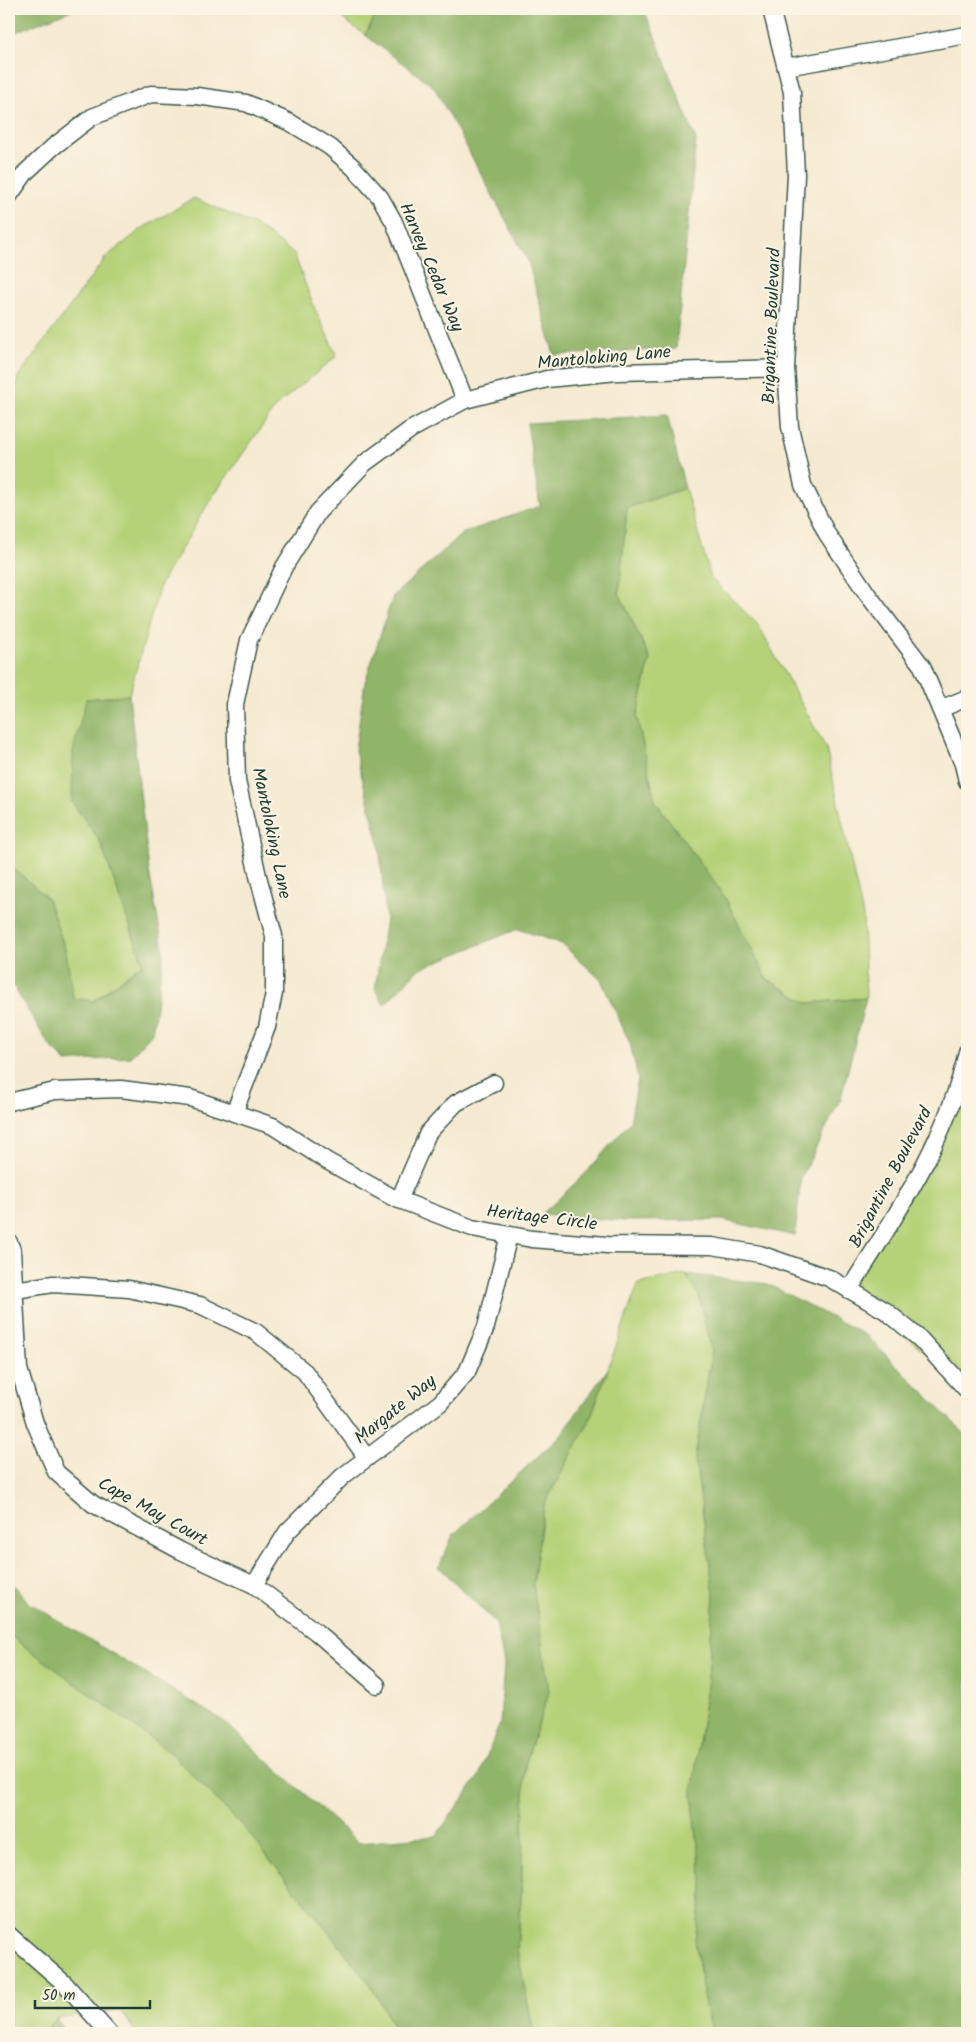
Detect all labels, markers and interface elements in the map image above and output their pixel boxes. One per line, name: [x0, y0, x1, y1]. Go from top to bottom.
street label: Harvey Cedar Way: [390, 198, 471, 337]
street label: Brigantine Boulevard: [755, 246, 790, 405]
street label: Mantoloking Lane: [536, 338, 672, 379]
street label: Mantoloking Lane: [242, 765, 299, 902]
street label: Brigantine Boulevard: [842, 1101, 941, 1253]
street label: Heritage Circle: [485, 1197, 599, 1240]
street label: Margate Way: [348, 1367, 444, 1453]
street label: Cape May Court: [92, 1470, 214, 1555]
scale bar: [35, 1977, 150, 2009]
text: 50 m: [42, 1984, 76, 2008]

